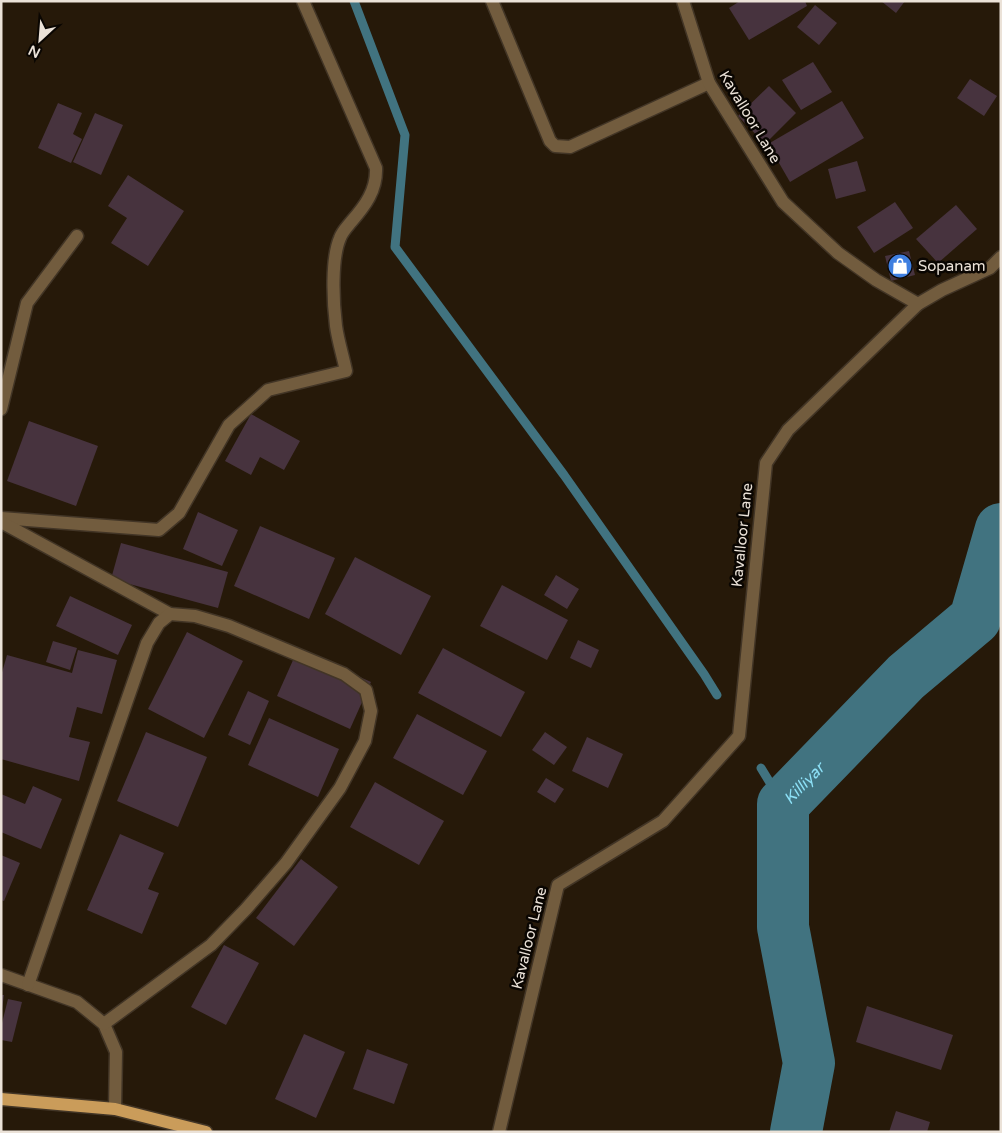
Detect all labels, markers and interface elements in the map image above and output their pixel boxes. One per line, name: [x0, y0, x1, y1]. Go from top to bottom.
north arrow: [15, 15, 65, 65]
text: N: [26, 41, 43, 61]
street label: Kavalloor Lane: [715, 67, 785, 167]
shop icon: Sopanam: [887, 253, 913, 279]
place label: Sopanam: [918, 257, 986, 275]
street label: Kavalloor Lane: [728, 482, 756, 588]
water label: Killiyar: [779, 757, 830, 809]
street label: Kavalloor Lane: [508, 885, 550, 991]

